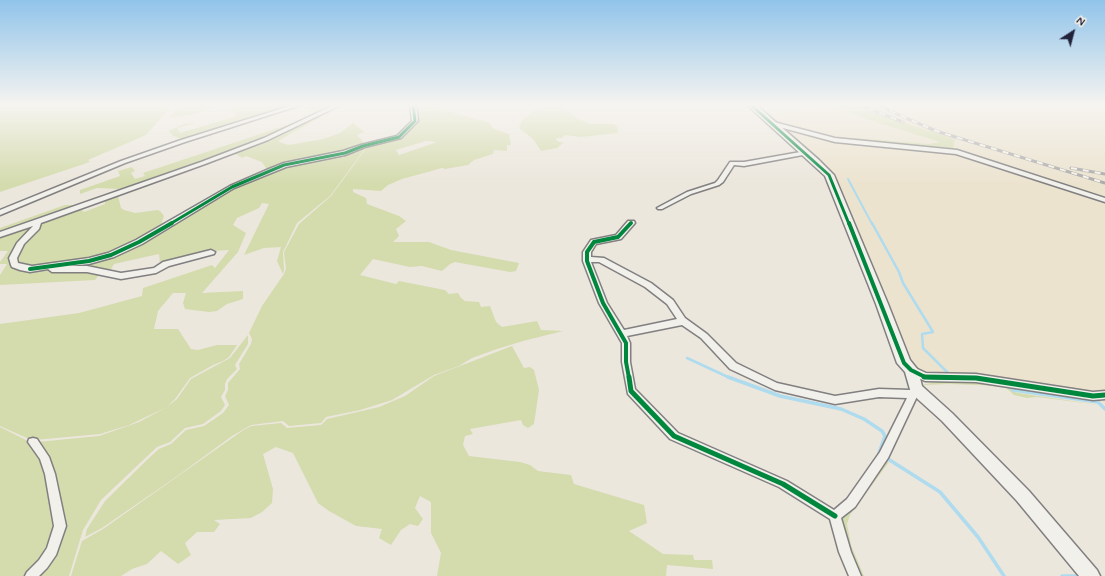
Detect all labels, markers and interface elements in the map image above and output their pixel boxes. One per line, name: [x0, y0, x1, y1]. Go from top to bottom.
north arrow: [1053, 12, 1093, 52]
text: N: [1073, 14, 1087, 30]

